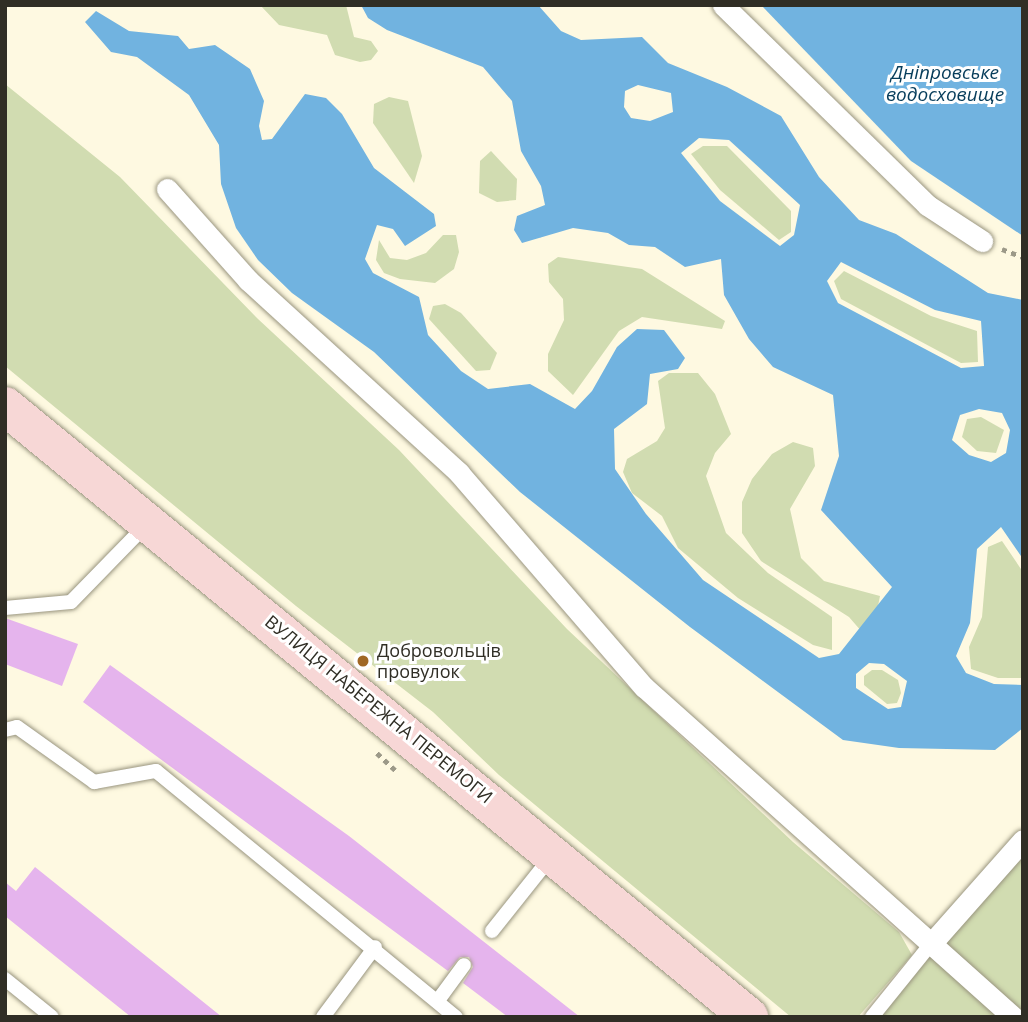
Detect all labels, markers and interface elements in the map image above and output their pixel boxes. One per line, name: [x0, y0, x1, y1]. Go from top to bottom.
water label: Дніпровське водосховище: [886, 62, 1004, 106]
street label: ВУЛИЦЯ НАБЕРЕЖНА ПЕРЕМОГИ: [261, 610, 497, 808]
place label: Добровольців провулок: [377, 640, 501, 682]
marker: Добровольців провулок: [355, 653, 371, 669]

